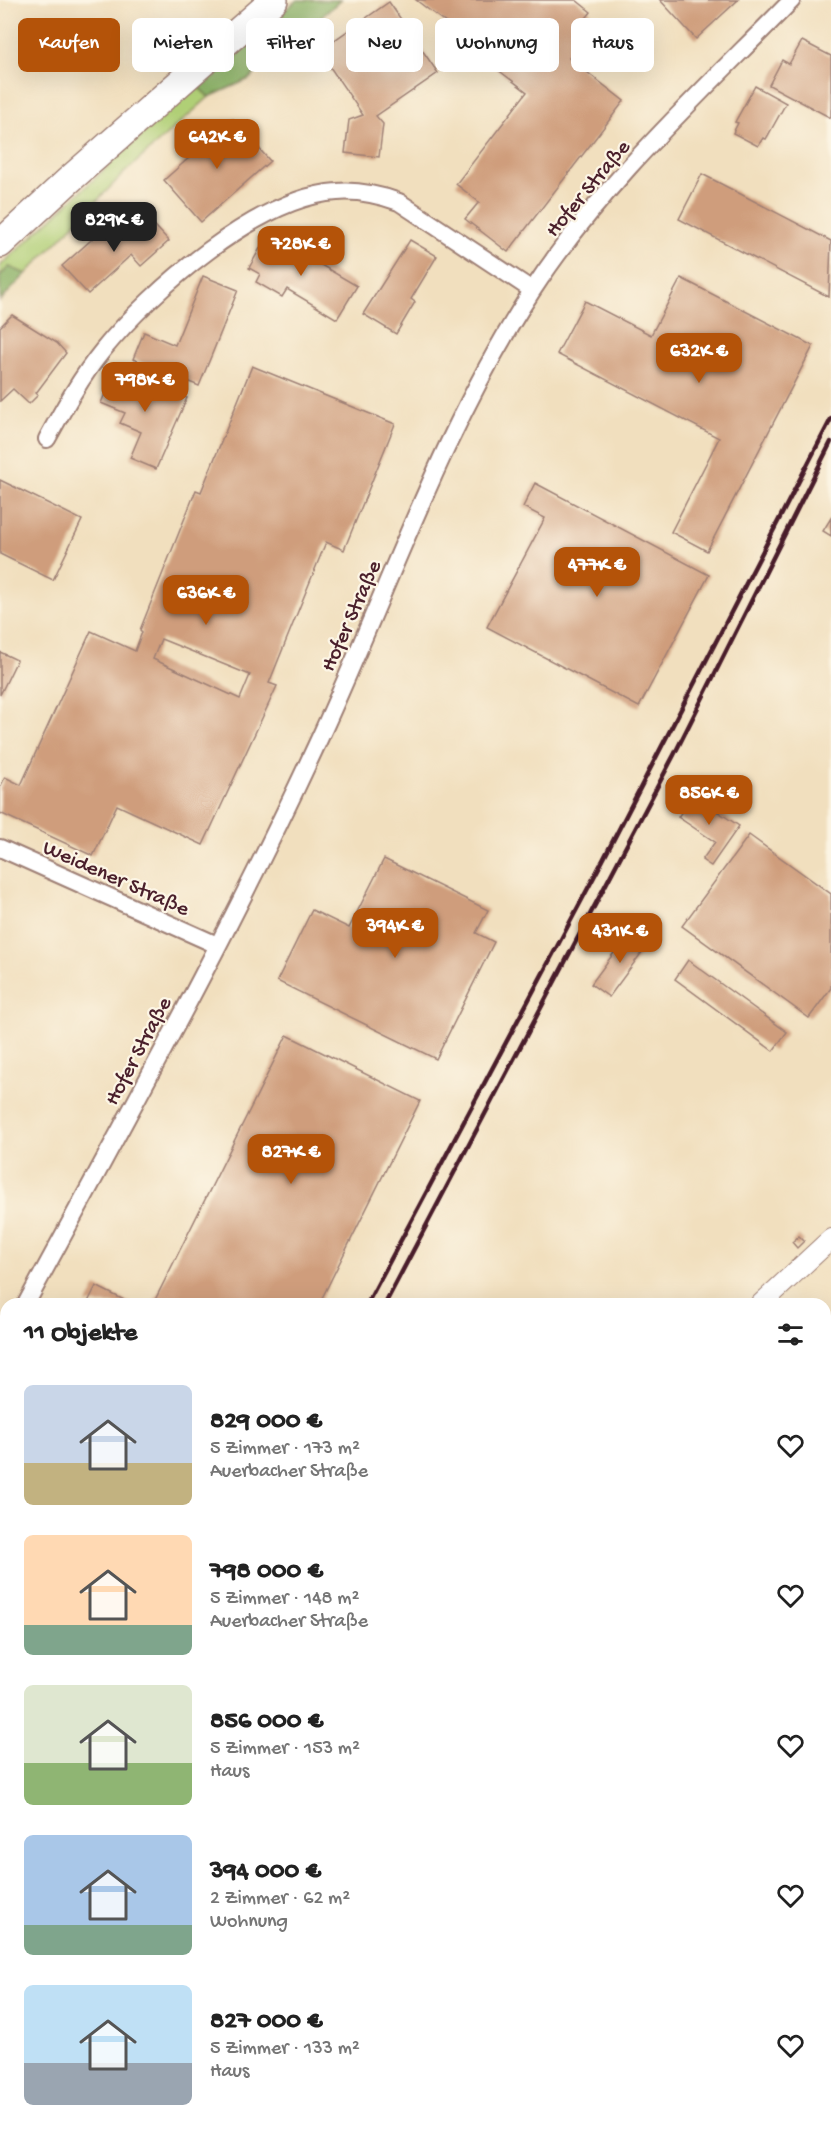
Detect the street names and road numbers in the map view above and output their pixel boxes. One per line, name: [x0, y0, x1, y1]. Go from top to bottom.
street label: Hofer Straße: [541, 135, 638, 244]
street label: Hofer Straße: [317, 556, 389, 676]
street label: Weidener Straße: [38, 836, 193, 924]
street label: Hofer Straße: [100, 993, 179, 1111]

